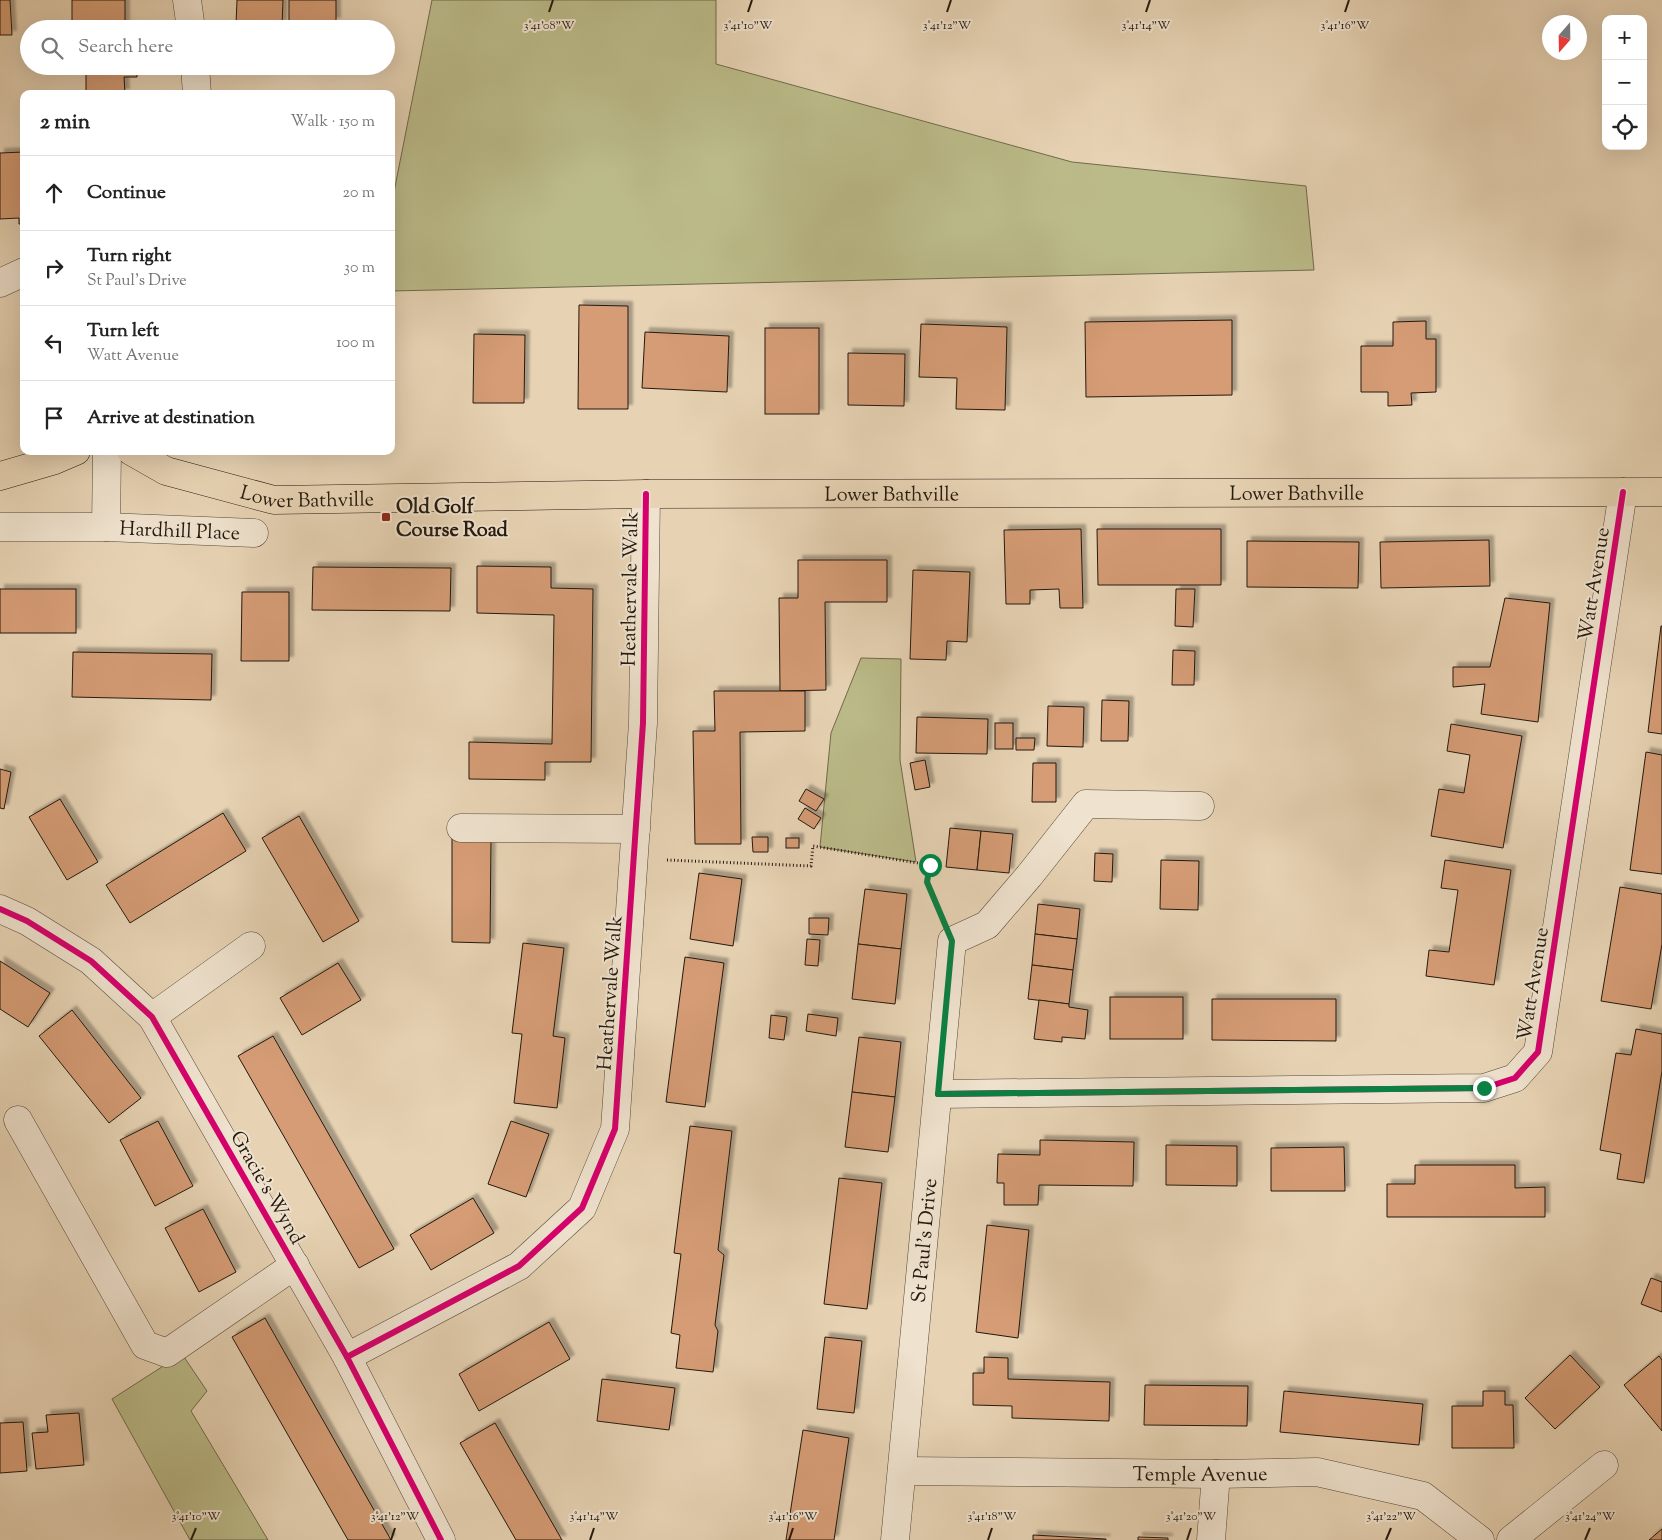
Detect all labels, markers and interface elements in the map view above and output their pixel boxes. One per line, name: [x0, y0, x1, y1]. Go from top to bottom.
north arrow: [1542, 15, 1587, 60]
map controls: [1602, 15, 1647, 150]
button: +: [1602, 15, 1647, 60]
text: 3°41'08"W: [524, 17, 575, 35]
text: 3°41'10"W: [724, 17, 773, 35]
text: 3°41'12"W: [923, 17, 972, 35]
text: 3°41'14"W: [1122, 17, 1171, 35]
text: 3°41'16"W: [1321, 17, 1370, 35]
search box: [20, 20, 395, 75]
icon: search: [38, 34, 66, 62]
text: Search here: [78, 34, 173, 61]
button: −: [1602, 60, 1647, 105]
button: locate: [1602, 105, 1647, 150]
text: 2 min: [40, 108, 90, 138]
text: Walk · 150 m: [291, 111, 375, 134]
icon: ahead: [40, 179, 68, 207]
text: Continue: [87, 180, 166, 207]
text: 20 m: [342, 182, 375, 205]
text: Turn right: [87, 243, 171, 270]
icon: right: [40, 254, 68, 282]
text: 30 m: [344, 257, 375, 280]
text: St Paul's Drive: [87, 270, 187, 293]
text: Turn left: [87, 318, 159, 345]
icon: left: [40, 329, 68, 357]
text: 100 m: [336, 332, 375, 355]
text: Watt Avenue: [87, 345, 179, 368]
icon: arrive: [40, 404, 68, 432]
text: Arrive at destination: [87, 405, 255, 432]
street label: Lower Bathville: [236, 480, 374, 517]
street label: Lower Bathville: [825, 481, 959, 511]
street label: Lower Bathville: [1230, 481, 1364, 510]
place label: Old Golf Course Road: [396, 494, 509, 546]
marker: Old Golf Course Road: [380, 511, 392, 523]
street label: Heathervale Walk: [616, 511, 647, 667]
street label: Hardhill Place: [119, 516, 241, 549]
street label: Watt Avenue: [1572, 525, 1619, 643]
route start: [919, 854, 942, 877]
street label: Heathervale Walk: [592, 915, 631, 1071]
street label: Watt Avenue: [1511, 925, 1558, 1043]
route end: [1473, 1077, 1496, 1100]
street label: Gracie's Wynd: [221, 1126, 310, 1251]
street label: St Paul's Drive: [906, 1177, 946, 1304]
street label: Temple Avenue: [1132, 1461, 1268, 1491]
text: 3°41'10"W: [172, 1508, 221, 1526]
text: 3°41'12"W: [371, 1508, 420, 1526]
text: 3°41'14"W: [570, 1508, 619, 1526]
text: 3°41'16"W: [769, 1508, 818, 1526]
text: 3°41'18"W: [968, 1508, 1017, 1526]
text: 3°41'20"W: [1166, 1508, 1217, 1526]
text: 3°41'22"W: [1366, 1508, 1417, 1526]
text: 3°41'24"W: [1565, 1508, 1616, 1526]

